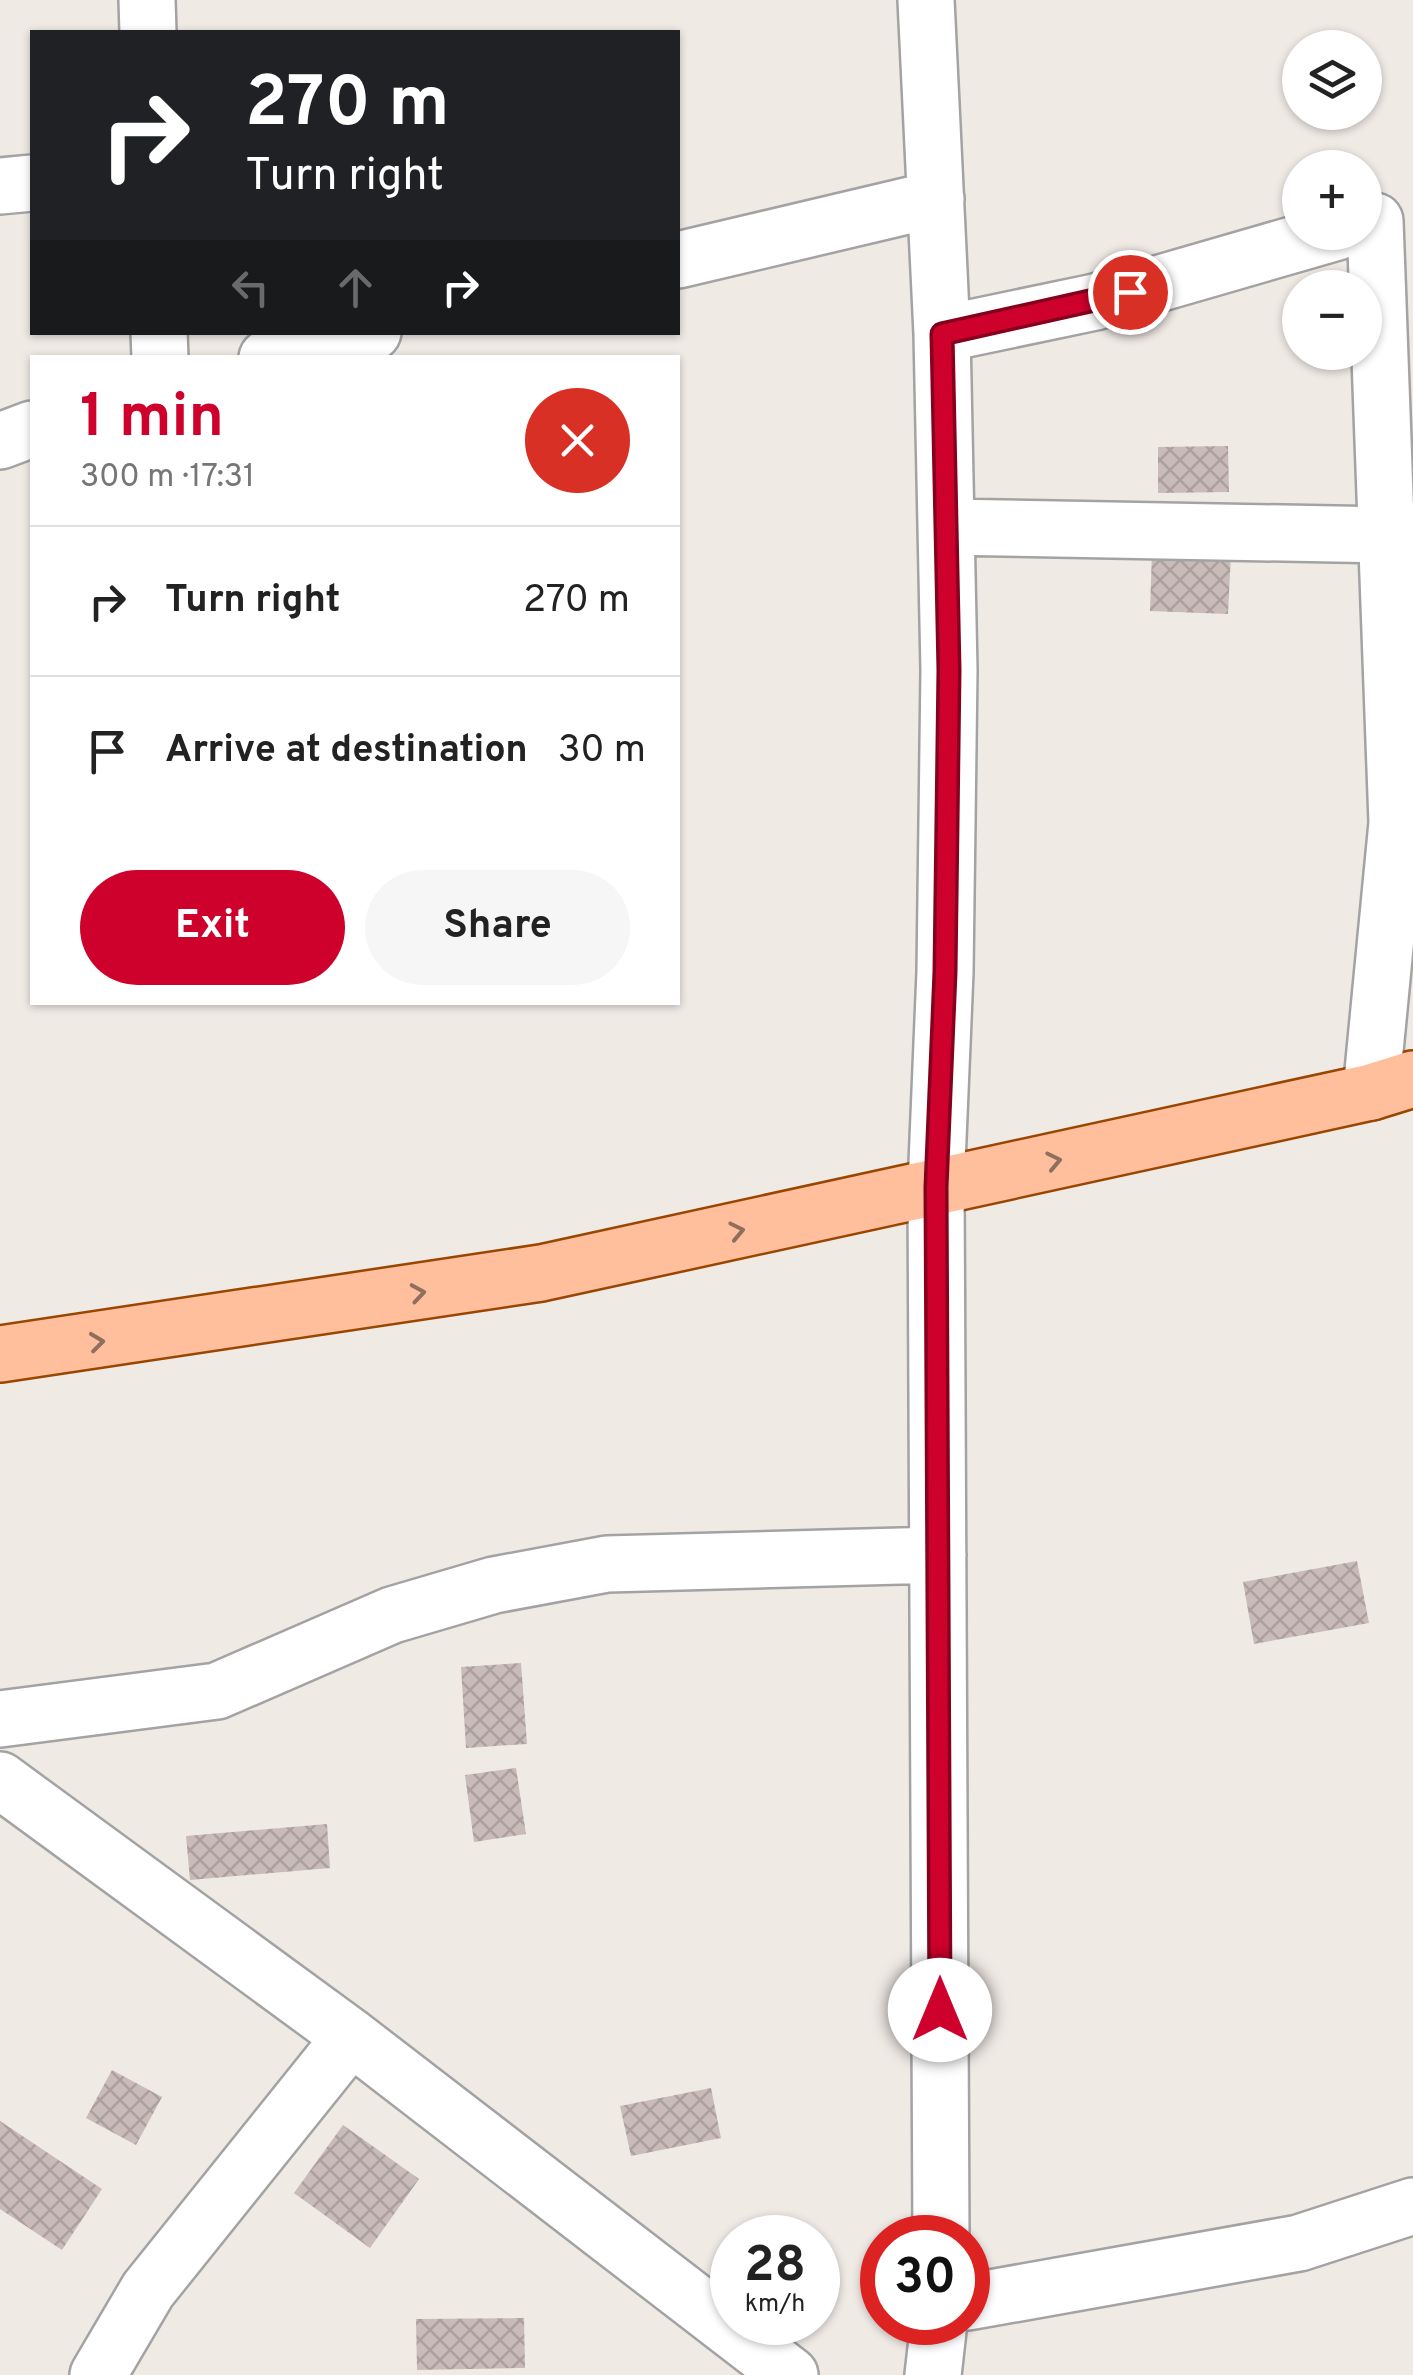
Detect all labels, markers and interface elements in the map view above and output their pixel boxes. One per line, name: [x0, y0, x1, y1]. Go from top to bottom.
map controls: [1282, 30, 1382, 370]
button: layers: [1282, 30, 1382, 130]
text: 270 m: [245, 62, 450, 151]
icon: right: [80, 70, 210, 200]
text: Turn right: [245, 149, 444, 206]
button: +: [1282, 150, 1382, 250]
pin: [1088, 250, 1173, 335]
icon: left: [223, 260, 278, 315]
icon: ahead: [328, 260, 383, 315]
icon: right: [433, 260, 488, 315]
icon: arrive: [1103, 265, 1158, 320]
button: −: [1282, 270, 1382, 370]
text: 1 min: [80, 382, 224, 458]
button: close: [525, 388, 630, 493]
text: 300 m · 17:31: [80, 458, 255, 498]
icon: right: [80, 574, 135, 629]
text: Turn right: [165, 577, 340, 626]
text: 270 m: [523, 577, 630, 626]
icon: arrive: [80, 724, 135, 779]
text: Arrive at destination: [165, 727, 528, 776]
text: 30 m: [558, 727, 646, 776]
button: Exit: [80, 870, 345, 985]
button: Share: [365, 870, 630, 985]
one-way arrow: [1045, 1152, 1062, 1173]
one-way arrow: [728, 1221, 745, 1242]
one-way arrow: [410, 1283, 426, 1304]
one-way arrow: [89, 1332, 105, 1353]
position arrow: [888, 1958, 992, 2062]
speed limit sign: 30: [860, 2215, 990, 2345]
text: 28: [744, 2236, 806, 2299]
text: km/h: [745, 2289, 805, 2321]

